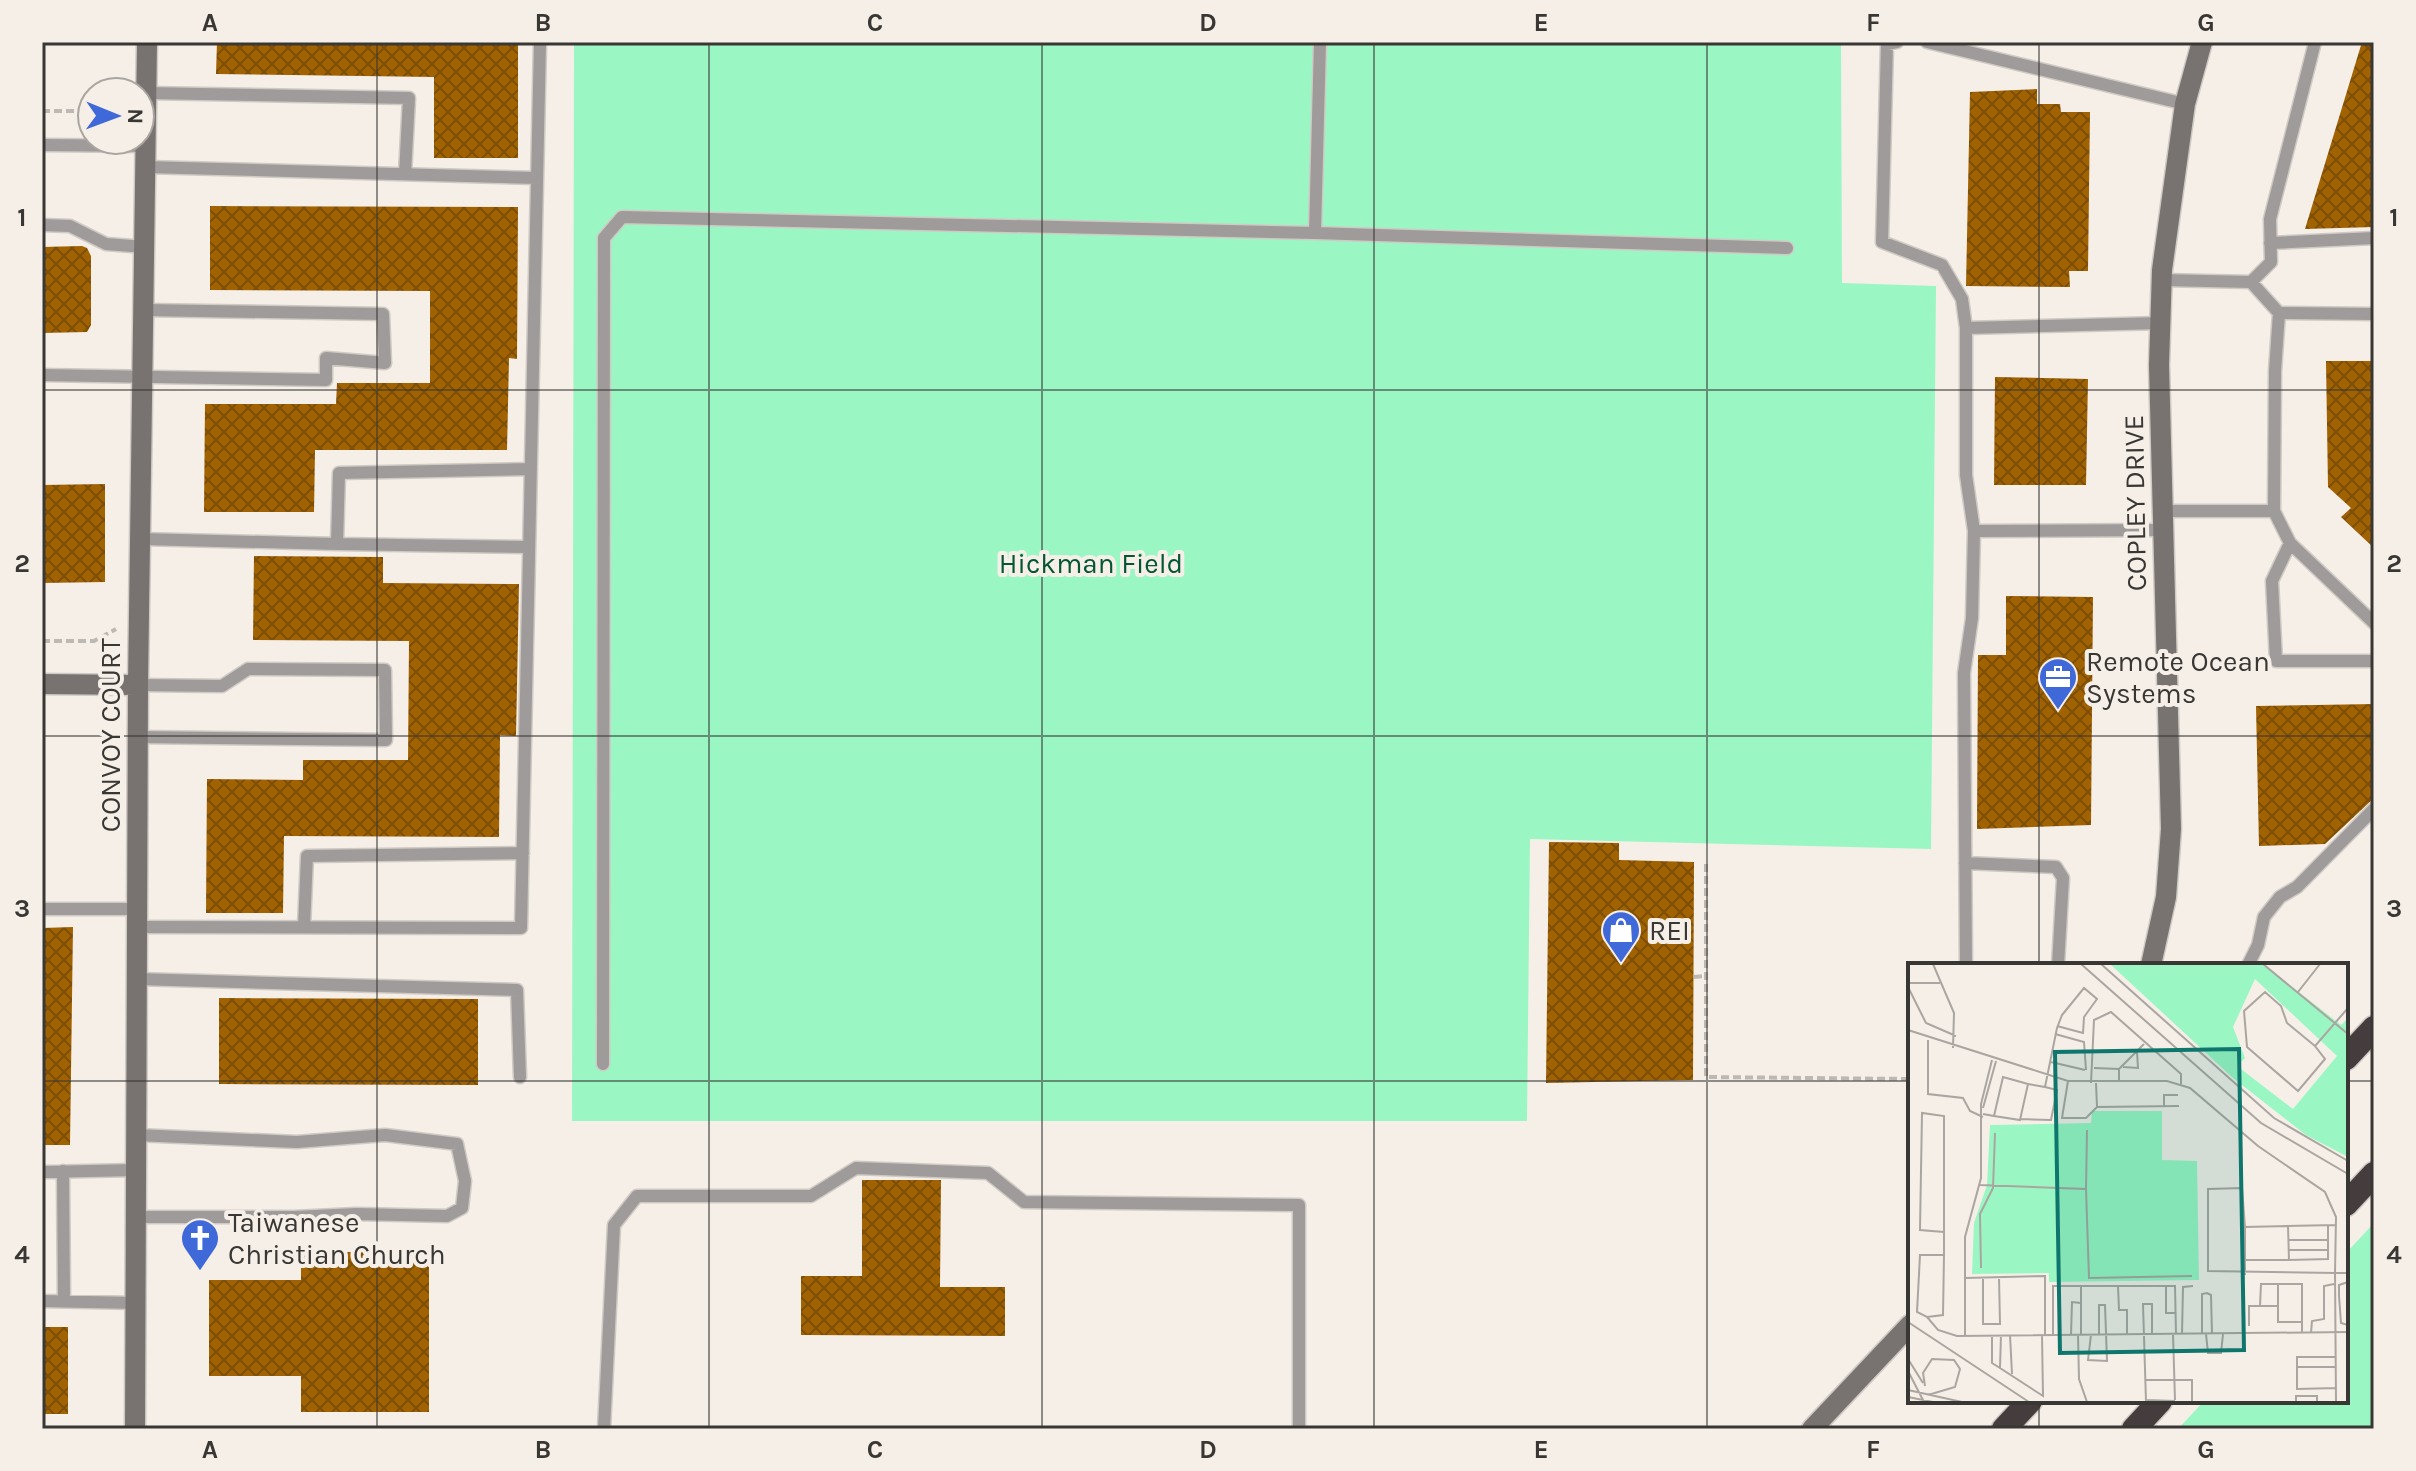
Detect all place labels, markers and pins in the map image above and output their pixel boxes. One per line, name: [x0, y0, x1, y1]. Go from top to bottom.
place label: Remote Ocean Systems: [2086, 645, 2270, 710]
office icon: Remote Ocean Systems: [2037, 656, 2079, 711]
shop icon: REI: [1600, 909, 1642, 964]
place label: REI: [1649, 914, 1690, 947]
place label: Taiwanese Christian Church: [228, 1206, 446, 1271]
church icon: Taiwanese Christian Church: [179, 1217, 221, 1272]

